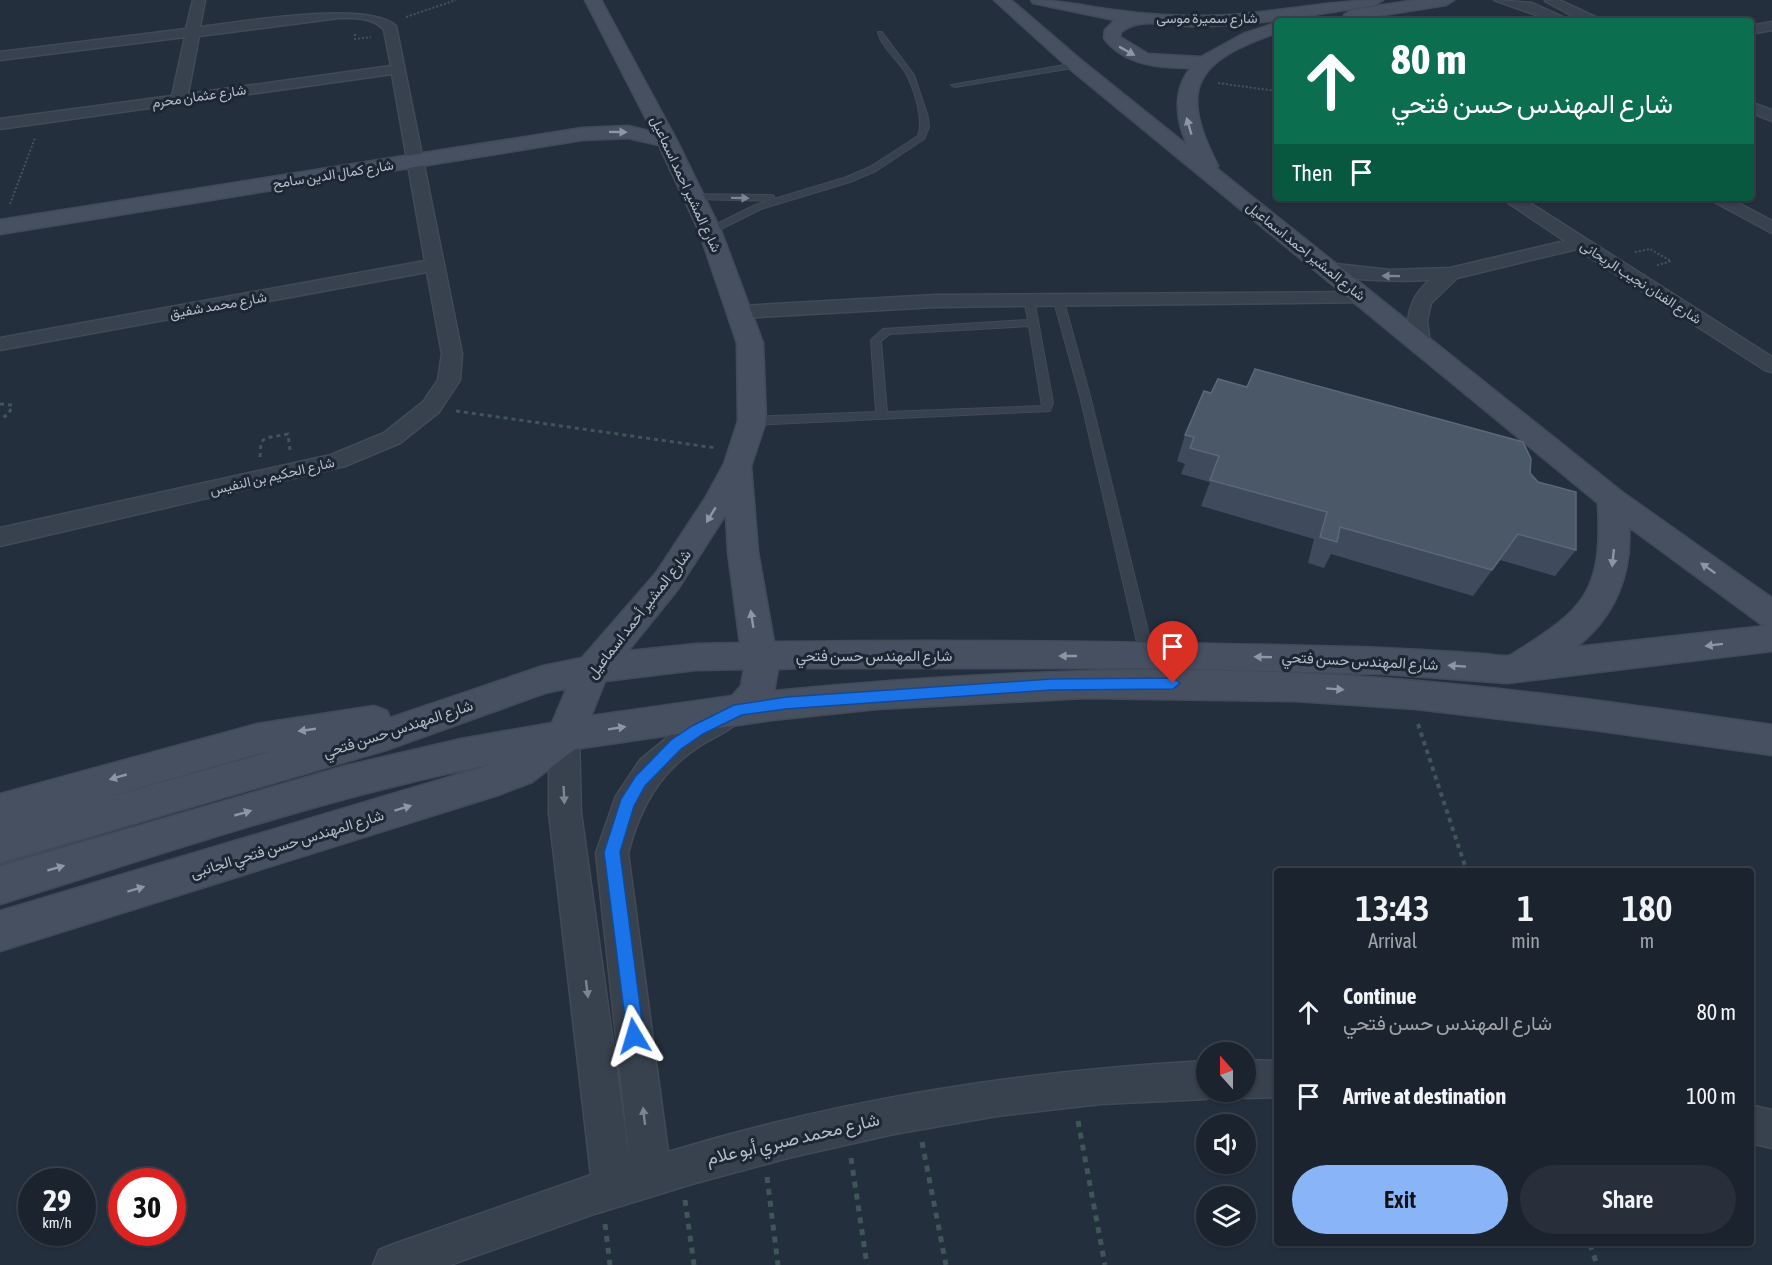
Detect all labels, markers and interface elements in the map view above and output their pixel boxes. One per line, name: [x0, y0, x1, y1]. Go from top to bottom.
street label: شارع سميرة موسى: [1156, 10, 1258, 29]
text: 80 m: [1391, 35, 1466, 83]
icon: ahead: [1292, 42, 1370, 120]
one-way arrow: [1119, 46, 1136, 56]
street label: شارع عثمان محرم: [151, 81, 248, 114]
text: شارع المهندس حسن فتحي: [1391, 88, 1673, 119]
street label: شارع المشير احمد اسماعيل: [645, 113, 725, 256]
one-way arrow: [1184, 117, 1193, 135]
one-way arrow: [609, 128, 628, 137]
icon: arrive: [1345, 156, 1378, 189]
street label: شارع كمال الدين سامح: [271, 157, 395, 194]
text: Then: [1292, 160, 1333, 186]
one-way arrow: [730, 194, 749, 203]
street label: شارع المشير احمد اسماعيل: [1241, 198, 1369, 306]
street label: شارع الفنان نجيب الريحانى: [1576, 237, 1704, 330]
one-way arrow: [1382, 271, 1401, 281]
street label: شارع محمد شفيق: [168, 289, 268, 324]
street label: شارع الحكيم بن النفيس: [208, 454, 337, 501]
one-way arrow: [705, 507, 716, 523]
street label: شارع المشير أحمد اسماعيل: [583, 546, 697, 683]
one-way arrow: [1608, 548, 1618, 567]
one-way arrow: [1700, 563, 1716, 574]
one-way arrow: [747, 609, 756, 628]
pin: [1147, 621, 1198, 683]
icon: arrive: [1156, 630, 1189, 663]
one-way arrow: [1704, 640, 1723, 649]
street label: شارع المهندس حسن فتحي: [796, 647, 953, 669]
street label: شارع المهندس حسن فتحي: [1281, 648, 1439, 678]
one-way arrow: [1058, 651, 1077, 661]
one-way arrow: [1253, 652, 1272, 661]
one-way arrow: [1448, 661, 1467, 671]
one-way arrow: [1325, 685, 1344, 694]
street label: شارع المهندس حسن فتحي: [321, 696, 477, 766]
one-way arrow: [608, 724, 627, 733]
one-way arrow: [298, 726, 317, 735]
one-way arrow: [109, 773, 127, 782]
one-way arrow: [560, 786, 569, 805]
one-way arrow: [394, 803, 412, 812]
street label: شارع المهندس حسن فتحي الجانبى: [188, 806, 387, 886]
one-way arrow: [234, 808, 252, 817]
one-way arrow: [47, 863, 65, 872]
one-way arrow: [127, 884, 145, 893]
text: 13:43: [1356, 887, 1430, 929]
text: 1: [1517, 887, 1534, 929]
text: 180: [1622, 887, 1672, 929]
text: Arrival: [1368, 929, 1417, 952]
text: min: [1511, 929, 1540, 952]
text: m: [1640, 929, 1654, 952]
one-way arrow: [583, 979, 592, 998]
text: Continue: [1343, 983, 1417, 1009]
icon: ahead: [1292, 996, 1325, 1029]
text: 80 m: [1696, 999, 1736, 1025]
position arrow: [602, 1004, 666, 1068]
text: شارع المهندس حسن فتحي: [1343, 1011, 1552, 1034]
north arrow: [1196, 1042, 1256, 1102]
map controls: [1196, 1042, 1256, 1246]
icon: arrive: [1292, 1080, 1325, 1113]
text: Arrive at destination: [1343, 1083, 1506, 1109]
text: 100 m: [1686, 1083, 1736, 1109]
one-way arrow: [639, 1107, 649, 1126]
street label: شارع محمد صبري أبو علام: [704, 1108, 883, 1174]
button: sound: [1196, 1114, 1256, 1174]
button: Exit: [1292, 1165, 1508, 1234]
button: Share: [1520, 1165, 1736, 1234]
speed limit sign: 30: [108, 1168, 186, 1246]
text: 29: [43, 1183, 71, 1217]
button: layers: [1196, 1186, 1256, 1246]
text: km/h: [42, 1214, 72, 1231]

